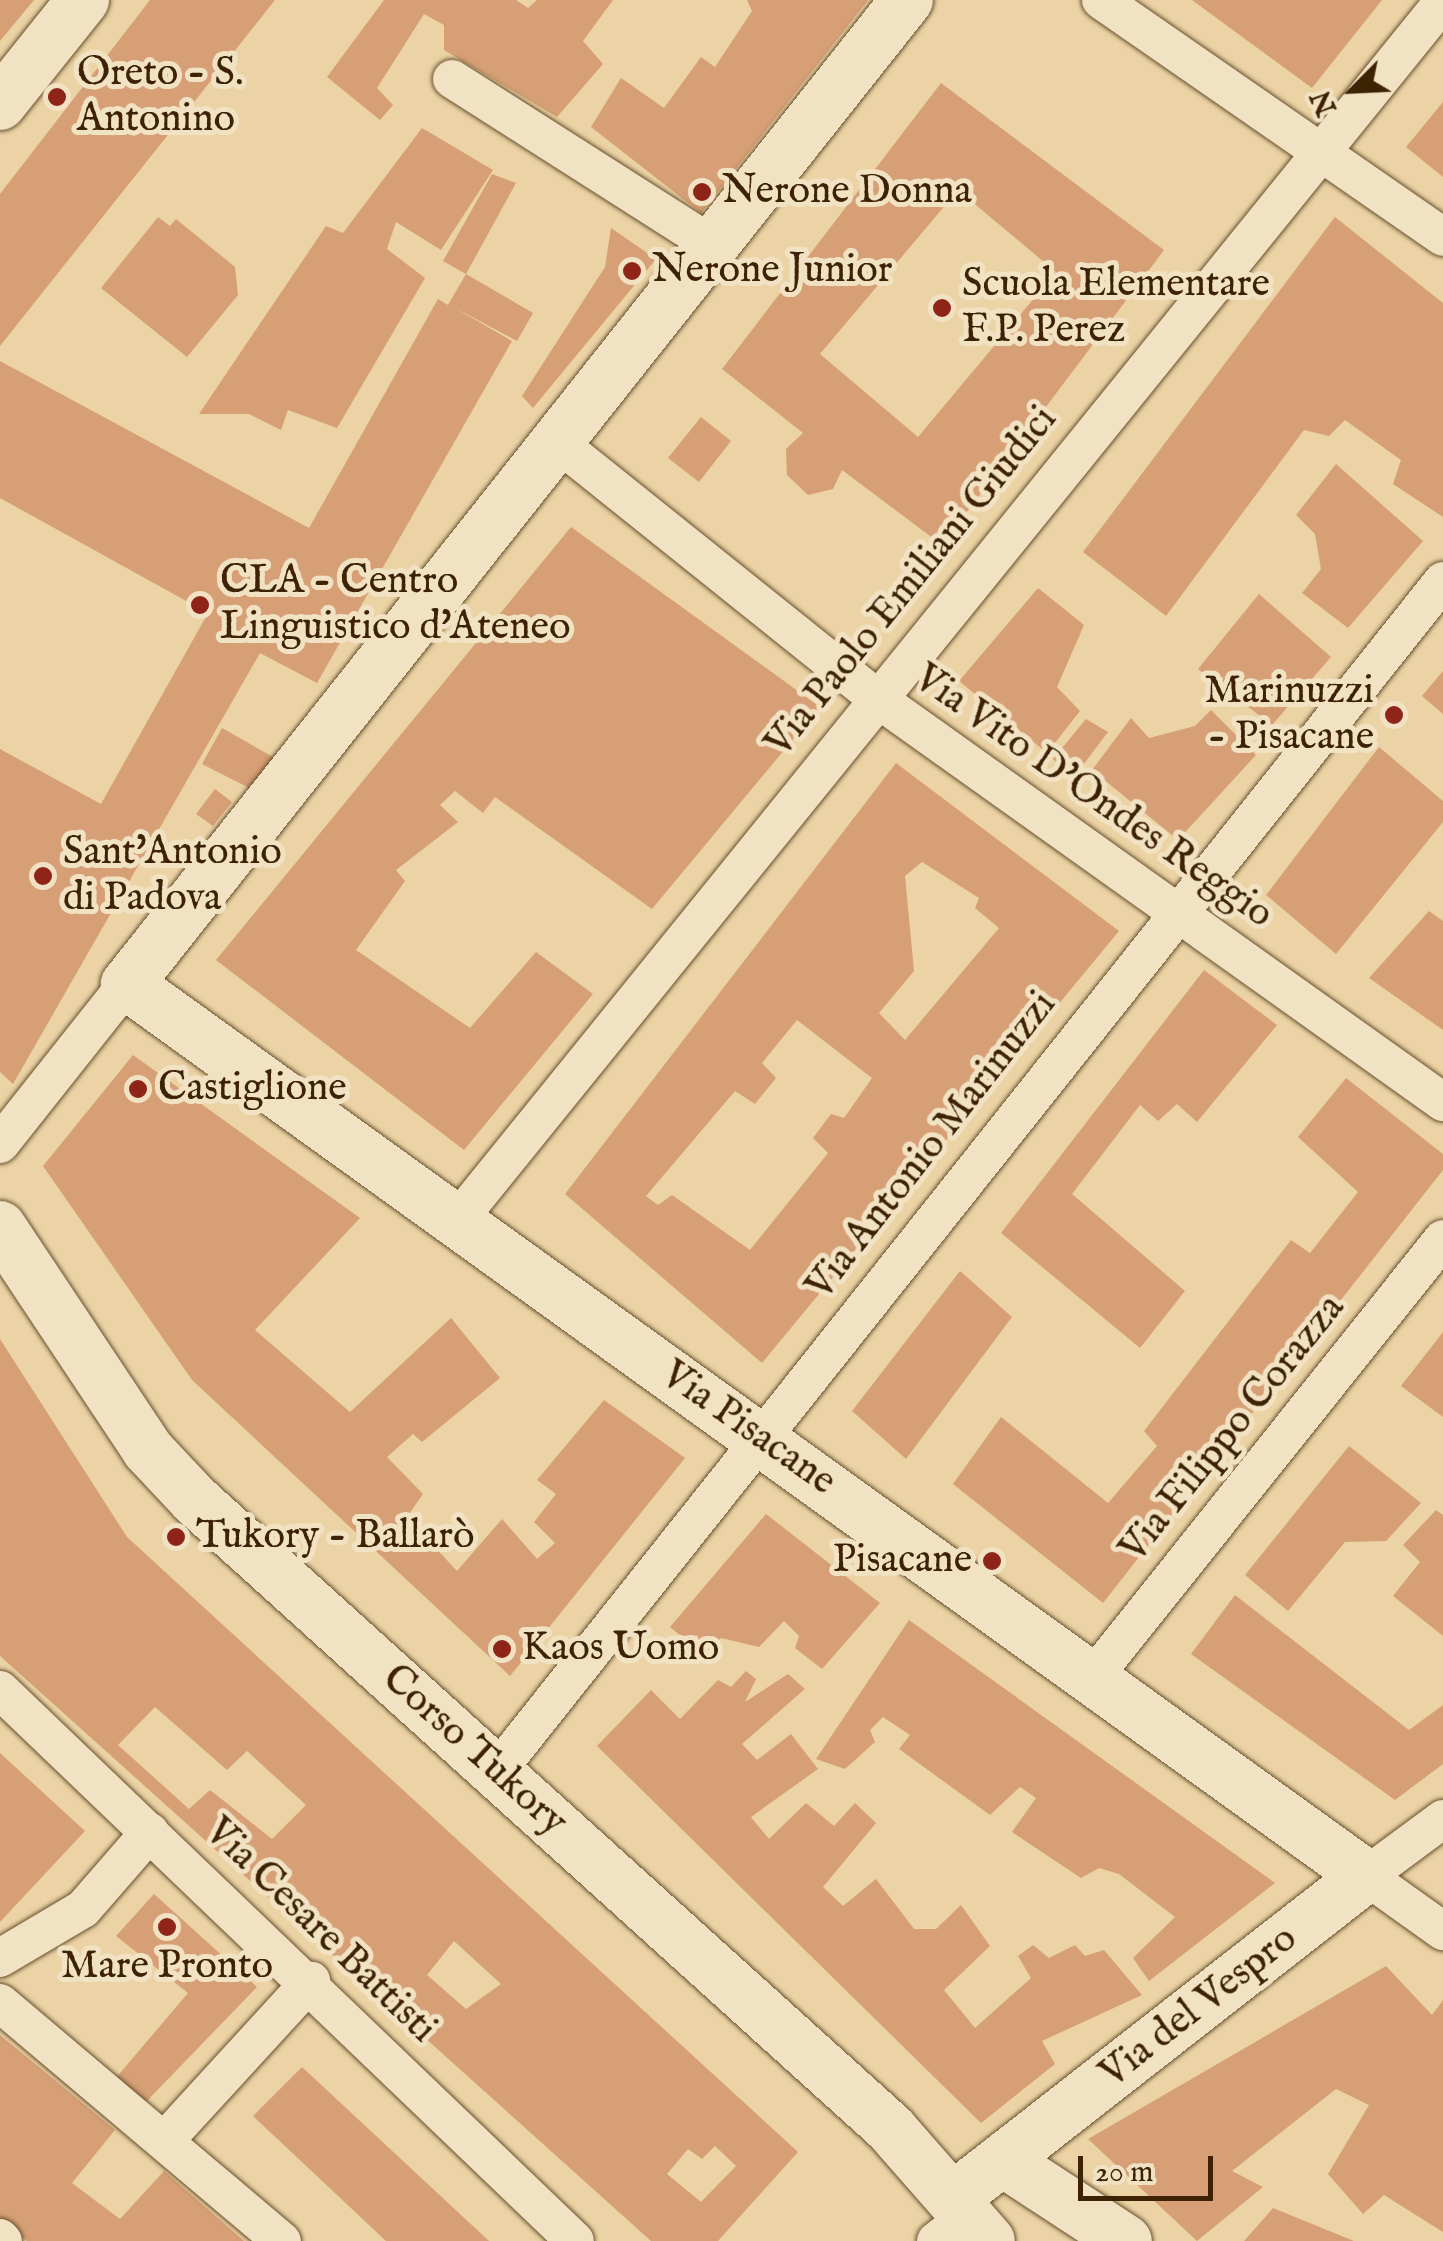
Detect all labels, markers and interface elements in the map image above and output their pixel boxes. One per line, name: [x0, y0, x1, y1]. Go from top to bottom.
north arrow: [1303, 40, 1403, 140]
place label: Oreto - S. Antonino: [77, 50, 243, 144]
text: N: [1304, 84, 1346, 121]
marker: Oreto - S. Antonino: [46, 86, 68, 108]
place label: Nerone Donna: [722, 168, 972, 216]
marker: Nerone Donna: [691, 181, 713, 203]
place label: Nerone Junior: [652, 247, 892, 295]
marker: Nerone Junior: [621, 260, 643, 282]
place label: Scuola Elementare F.P. Perez: [962, 261, 1270, 355]
marker: Scuola Elementare F.P. Perez: [931, 297, 953, 319]
street label: Via Paolo Emiliani Giudici: [756, 397, 1068, 767]
place label: CLA - Centro Linguistico d'Ateneo: [220, 558, 570, 652]
marker: CLA - Centro Linguistico d'Ateneo: [189, 594, 211, 616]
street label: Via Vito D'Ondes Reggio: [904, 655, 1282, 939]
place label: Marinuzzi - Pisacane: [1204, 668, 1374, 762]
marker: Marinuzzi - Pisacane: [1383, 704, 1405, 726]
place label: Sant'Antonio di Padova: [63, 829, 282, 923]
marker: Sant'Antonio di Padova: [32, 865, 54, 887]
street label: Via Antonio Marinuzzi: [797, 982, 1067, 1310]
place label: Castiglione: [158, 1065, 347, 1113]
marker: Castiglione: [127, 1078, 149, 1100]
street label: Via Filippo Corazza: [1110, 1285, 1356, 1573]
street label: Via Pisacane: [651, 1351, 845, 1507]
place label: Tukory - Ballarò: [196, 1513, 475, 1561]
marker: Tukory - Ballarò: [165, 1526, 187, 1548]
place label: Pisacane: [833, 1537, 972, 1585]
marker: Pisacane: [981, 1550, 1003, 1572]
place label: Kaos Uomo: [522, 1625, 719, 1673]
marker: Kaos Uomo: [491, 1638, 513, 1660]
street label: Corso Tukory: [372, 1655, 576, 1847]
street label: Via Cesare Battisti: [194, 1808, 446, 2054]
street label: Via del Vespro: [1091, 1915, 1307, 2099]
marker: Mare Pronto: [156, 1916, 178, 1938]
place label: Mare Pronto: [61, 1943, 273, 1991]
scale bar: [1083, 2136, 1218, 2198]
text: 20 m: [1095, 2154, 1154, 2192]

